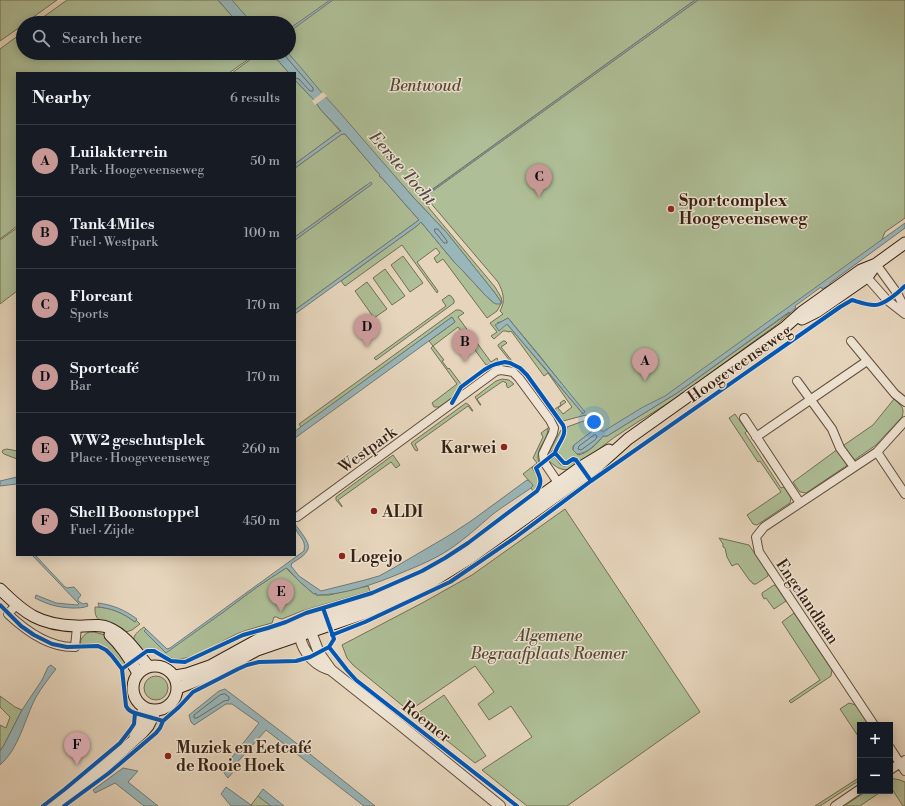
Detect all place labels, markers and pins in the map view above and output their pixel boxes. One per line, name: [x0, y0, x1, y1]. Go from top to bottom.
pin: C: [526, 164, 552, 197]
place label: Sportcomplex Hoogeveenseweg: [679, 191, 808, 229]
marker: Sportcomplex Hoogeveenseweg: [666, 204, 676, 214]
pin: D: [354, 314, 380, 347]
pin: B: [452, 329, 478, 362]
pin: A: [632, 348, 658, 381]
place label: Karwei: [441, 438, 496, 458]
marker: Karwei: [499, 442, 509, 452]
place label: ALDI: [381, 502, 423, 522]
marker: ALDI: [369, 506, 379, 516]
place label: Logejo: [350, 547, 402, 567]
marker: Logejo: [337, 551, 347, 561]
pin: E: [268, 579, 294, 612]
pin: F: [64, 732, 90, 765]
place label: Muziek en Eetcafé de Rooie Hoek: [176, 738, 312, 776]
marker: Muziek en Eetcafé de Rooie Hoek: [163, 751, 173, 761]

